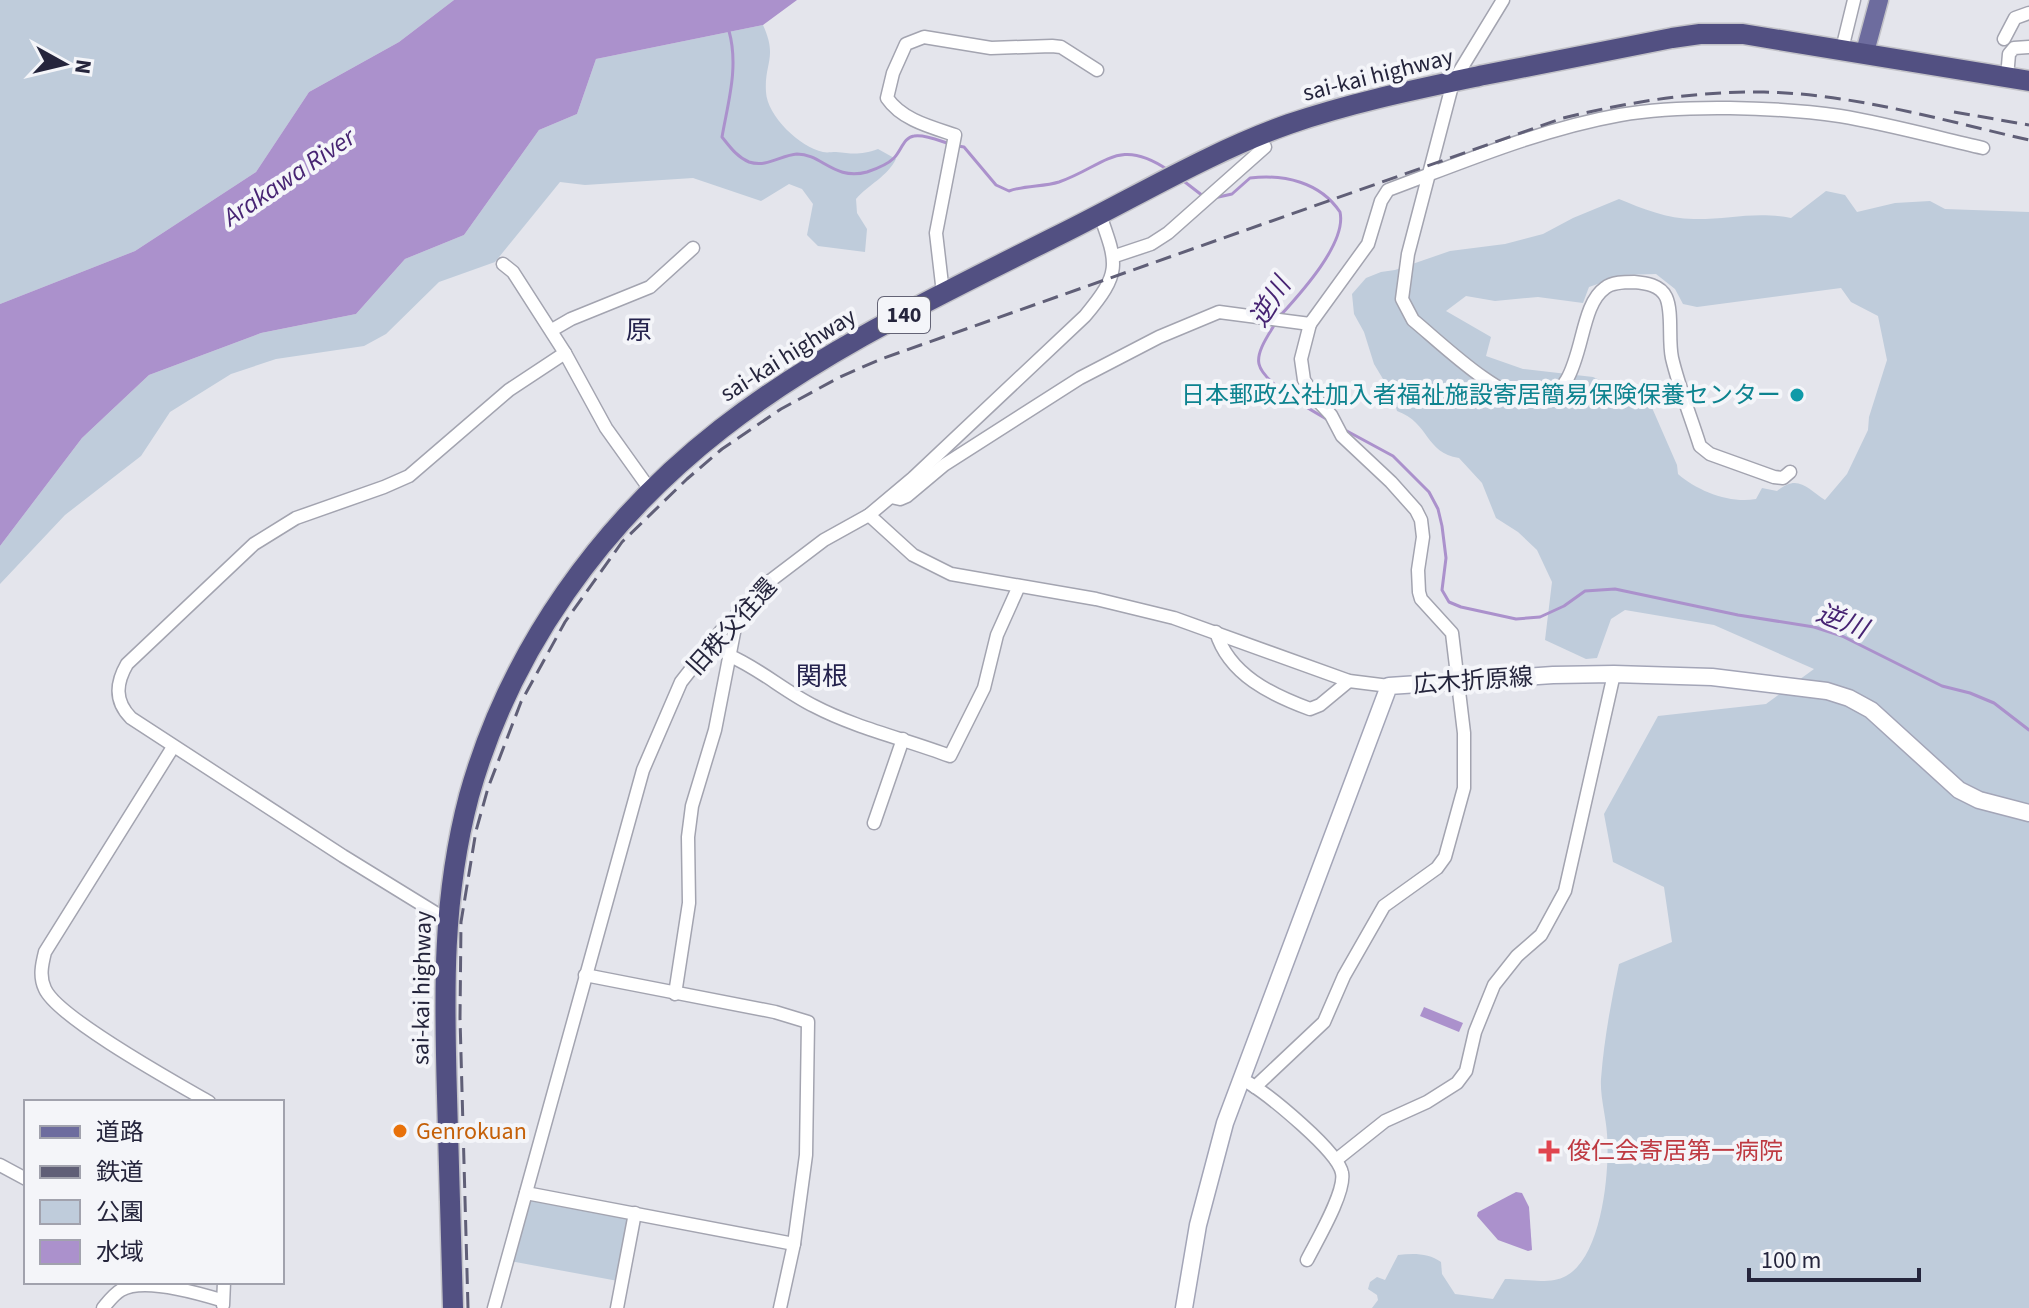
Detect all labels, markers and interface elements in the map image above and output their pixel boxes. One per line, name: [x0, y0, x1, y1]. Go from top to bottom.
north arrow: [24, 24, 104, 104]
street label: sai-kai highway: [1299, 39, 1457, 111]
text: N: [66, 57, 100, 76]
water label: Arakawa River: [214, 118, 364, 236]
water label: 逆川: [1241, 268, 1301, 334]
road number: 140: [878, 297, 930, 333]
street label: sai-kai highway: [713, 299, 863, 411]
district label: 原: [626, 312, 652, 349]
place label: 日本郵政公社加入者福祉施設寄居簡易保険保養センター: [1181, 378, 1781, 413]
marker: 日本郵政公社加入者福祉施設寄居簡易保険保養センター: [1788, 386, 1806, 404]
street label: 旧秩父往還: [679, 571, 785, 683]
water label: 逆川: [1811, 594, 1876, 649]
district label: 関根: [796, 658, 848, 695]
street label: 広木折原線: [1412, 659, 1534, 703]
street label: sai-kai highway: [403, 911, 441, 1065]
legend: [24, 1100, 284, 1284]
place label: Genrokuan: [416, 1114, 527, 1149]
text: 道路: [96, 1115, 144, 1150]
marker: Genrokuan: [391, 1122, 409, 1140]
place label: 俊仁会寄居第一病院: [1567, 1134, 1783, 1169]
marker: 俊仁会寄居第一病院: [1538, 1140, 1560, 1162]
text: 鉄道: [96, 1155, 144, 1190]
text: 公園: [96, 1195, 144, 1230]
scale bar: [1749, 1232, 1919, 1282]
text: 水域: [96, 1235, 144, 1270]
text: 100 m: [1761, 1243, 1821, 1278]

